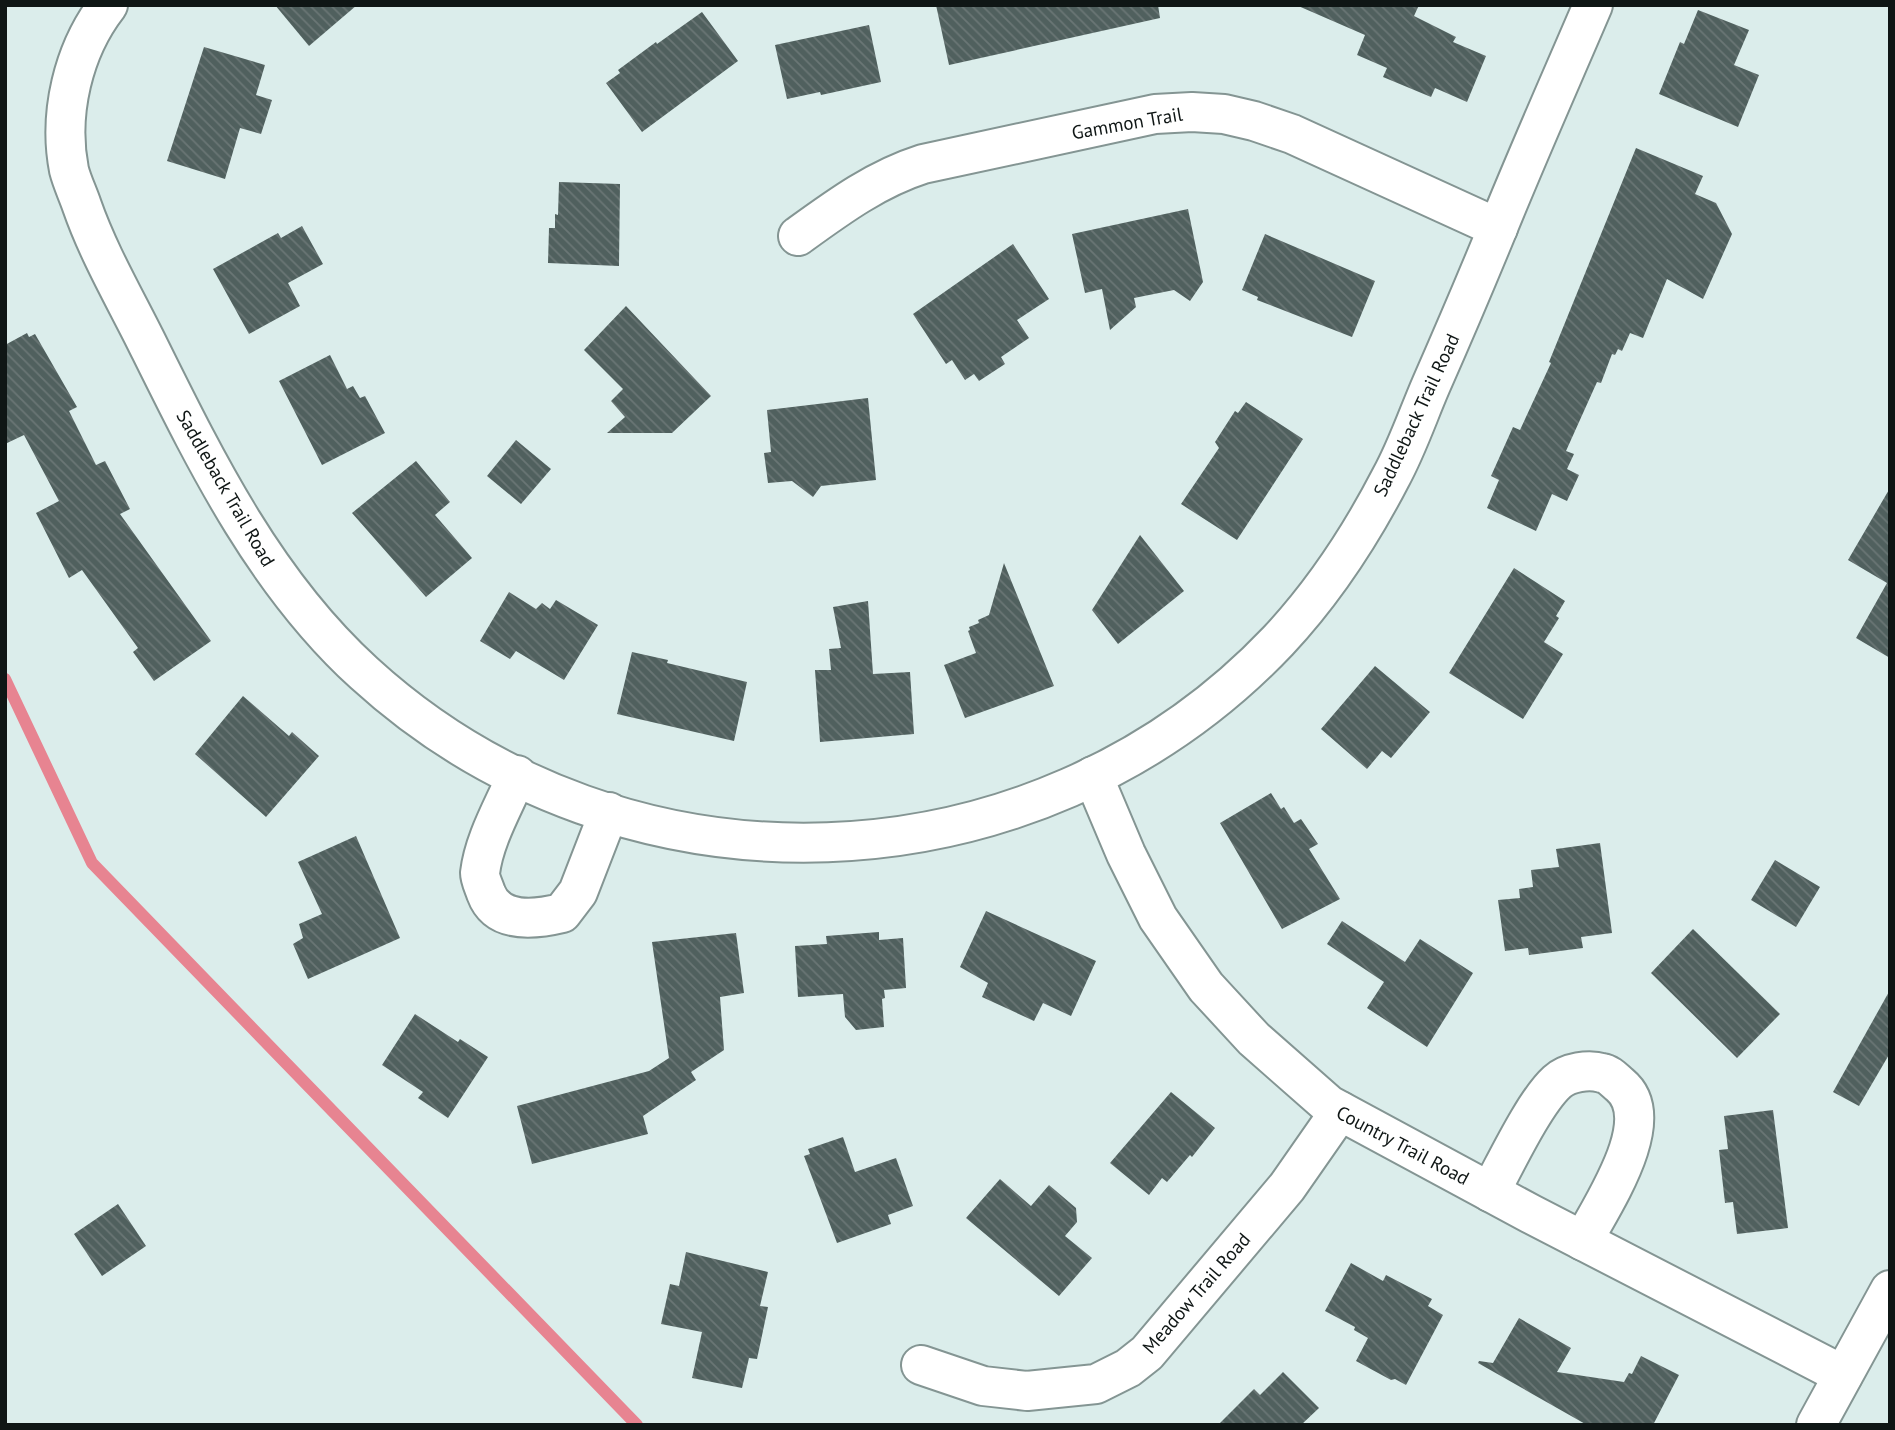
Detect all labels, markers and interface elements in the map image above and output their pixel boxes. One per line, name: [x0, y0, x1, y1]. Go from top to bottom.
street label: Gammon Trail: [1070, 101, 1185, 145]
street label: Saddleback Trail Road: [1368, 330, 1464, 500]
street label: Saddleback Trail Road: [171, 405, 281, 571]
street label: Country Trail Road: [1332, 1100, 1474, 1190]
street label: Meadow Trail Road: [1137, 1228, 1255, 1358]

